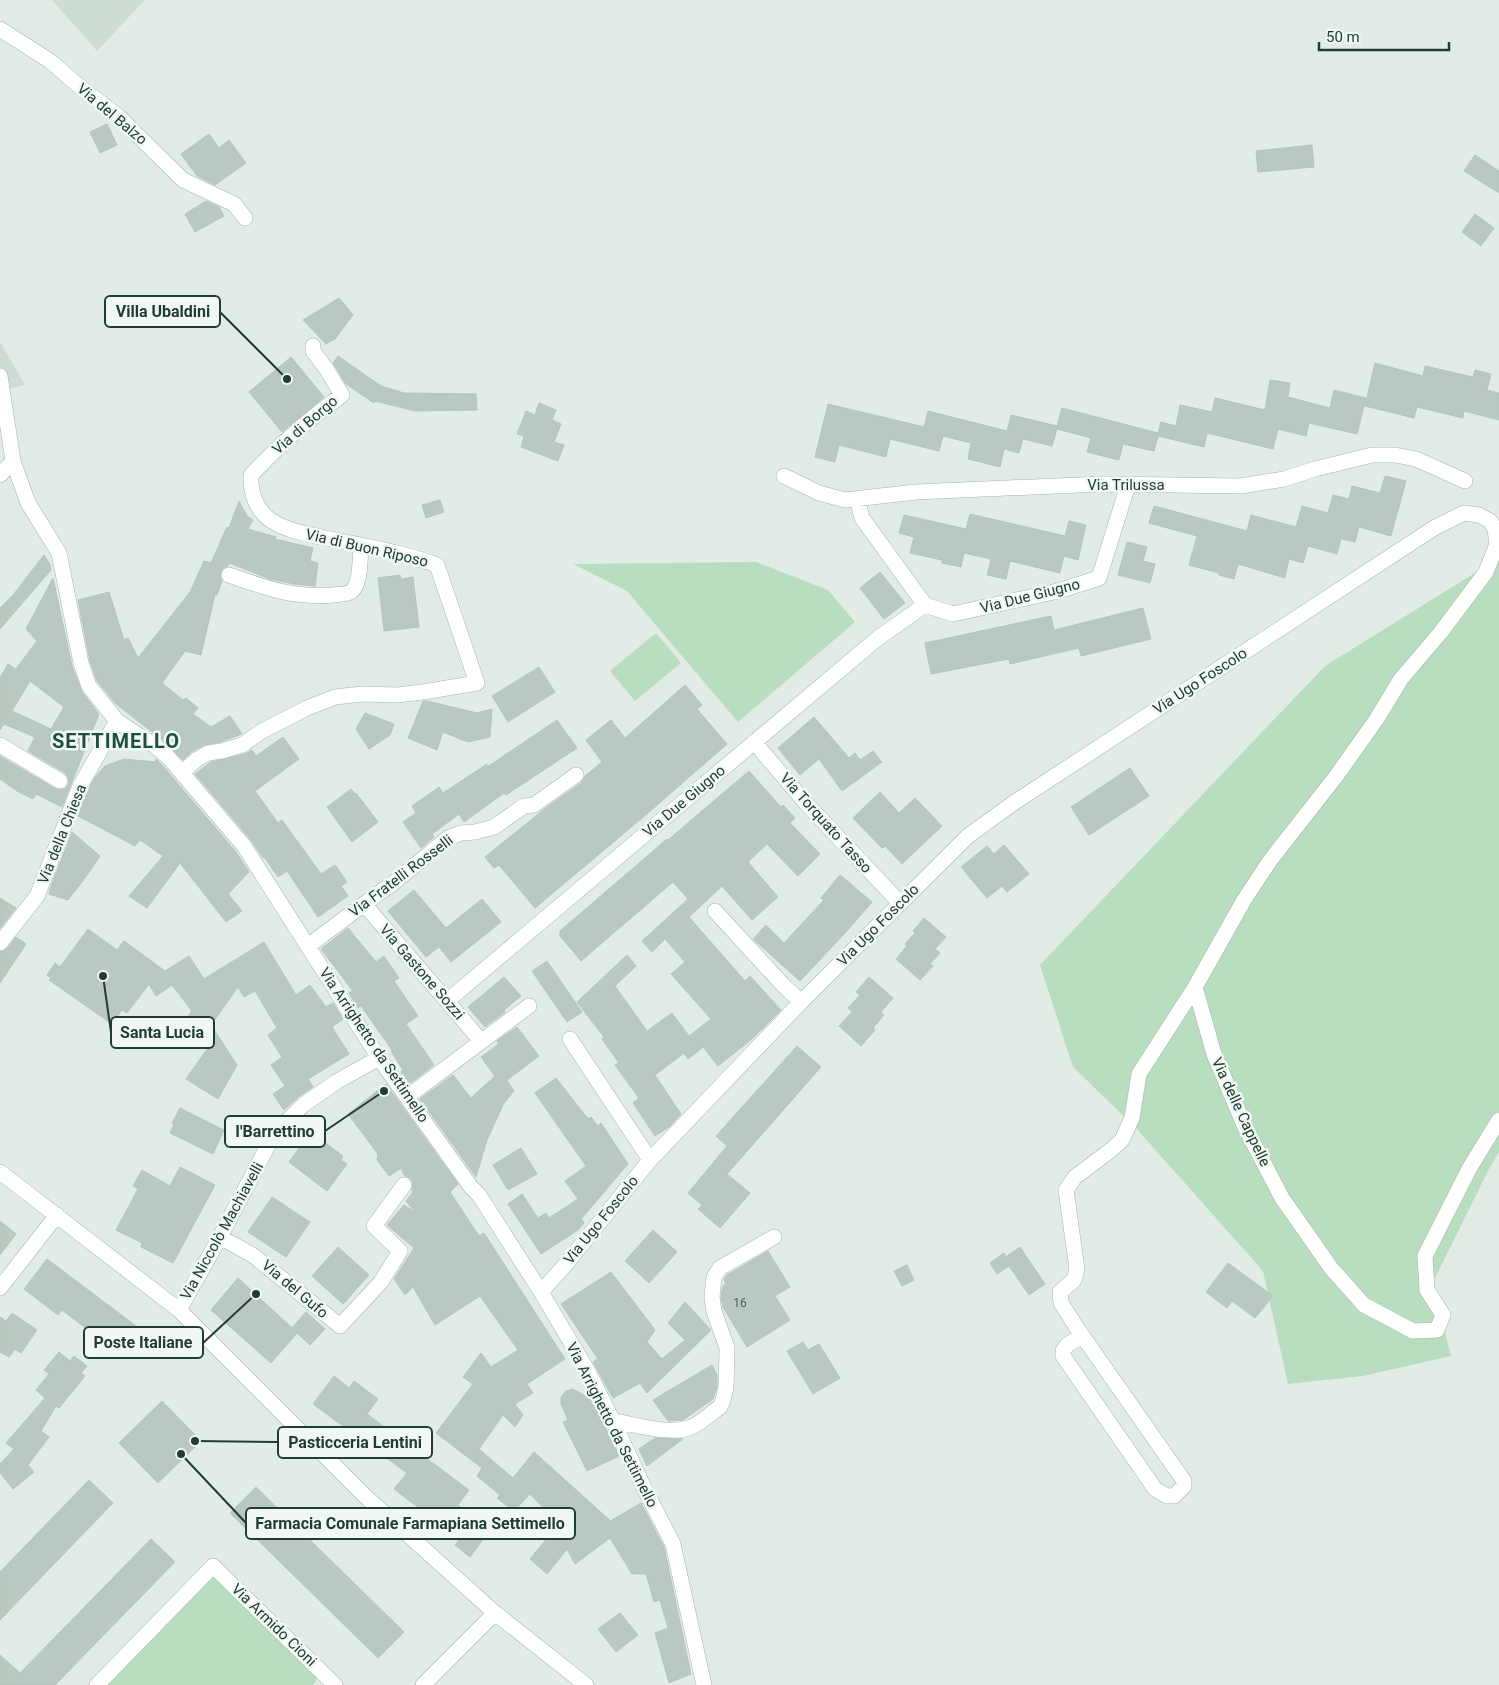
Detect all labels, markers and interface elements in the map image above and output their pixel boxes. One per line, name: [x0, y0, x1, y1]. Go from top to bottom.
scale bar: [1319, 20, 1449, 52]
text: 50 m: [1326, 28, 1360, 46]
street label: Via del Balzo: [73, 79, 151, 149]
callout: Villa Ubaldini: [105, 296, 220, 327]
text: Villa Ubaldini: [116, 302, 210, 321]
street label: Via di Borgo: [269, 392, 341, 458]
street label: Via Trilussa: [1087, 476, 1165, 494]
street label: Via di Buon Riposo: [304, 525, 430, 571]
street label: Via Due Giugno: [978, 575, 1082, 617]
street label: Via Ugo Foscolo: [1150, 644, 1250, 718]
district label: SETTIMELLO: [52, 729, 180, 753]
street label: Via Due Giugno: [639, 761, 729, 841]
street label: Via Torquato Tasso: [776, 769, 876, 877]
street label: Via della Chiesa: [34, 781, 90, 887]
street label: Via Fratelli Rosselli: [345, 831, 457, 921]
street label: Via Ugo Foscolo: [833, 880, 923, 970]
street label: Via Gastone Sozzi: [376, 921, 468, 1023]
street label: Via Arrighetto da Settimello: [315, 964, 433, 1126]
callout: Santa Lucia: [111, 1017, 214, 1048]
text: Santa Lucia: [120, 1023, 204, 1042]
street label: Via delle Cappelle: [1208, 1055, 1274, 1170]
callout: I'Barrettino: [225, 1116, 325, 1147]
text: I'Barrettino: [235, 1122, 315, 1141]
street label: Via Niccolò Machiavelli: [177, 1159, 267, 1303]
street label: Via Ugo Foscolo: [560, 1172, 642, 1268]
street label: Via del Gufo: [258, 1256, 332, 1322]
house number: 16: [733, 1296, 747, 1310]
callout: Poste Italiane: [84, 1327, 203, 1358]
text: Poste Italiane: [94, 1333, 193, 1352]
street label: Via Arrighetto da Settimello: [562, 1339, 662, 1511]
callout: Pasticceria Lentini: [278, 1427, 432, 1458]
text: Pasticceria Lentini: [288, 1433, 422, 1452]
callout: Farmacia Comunale Farmapiana Settimello: [246, 1508, 575, 1539]
text: Farmacia Comunale Farmapiana Settimello: [255, 1514, 565, 1533]
street label: Via Armido Cioni: [228, 1580, 320, 1670]

